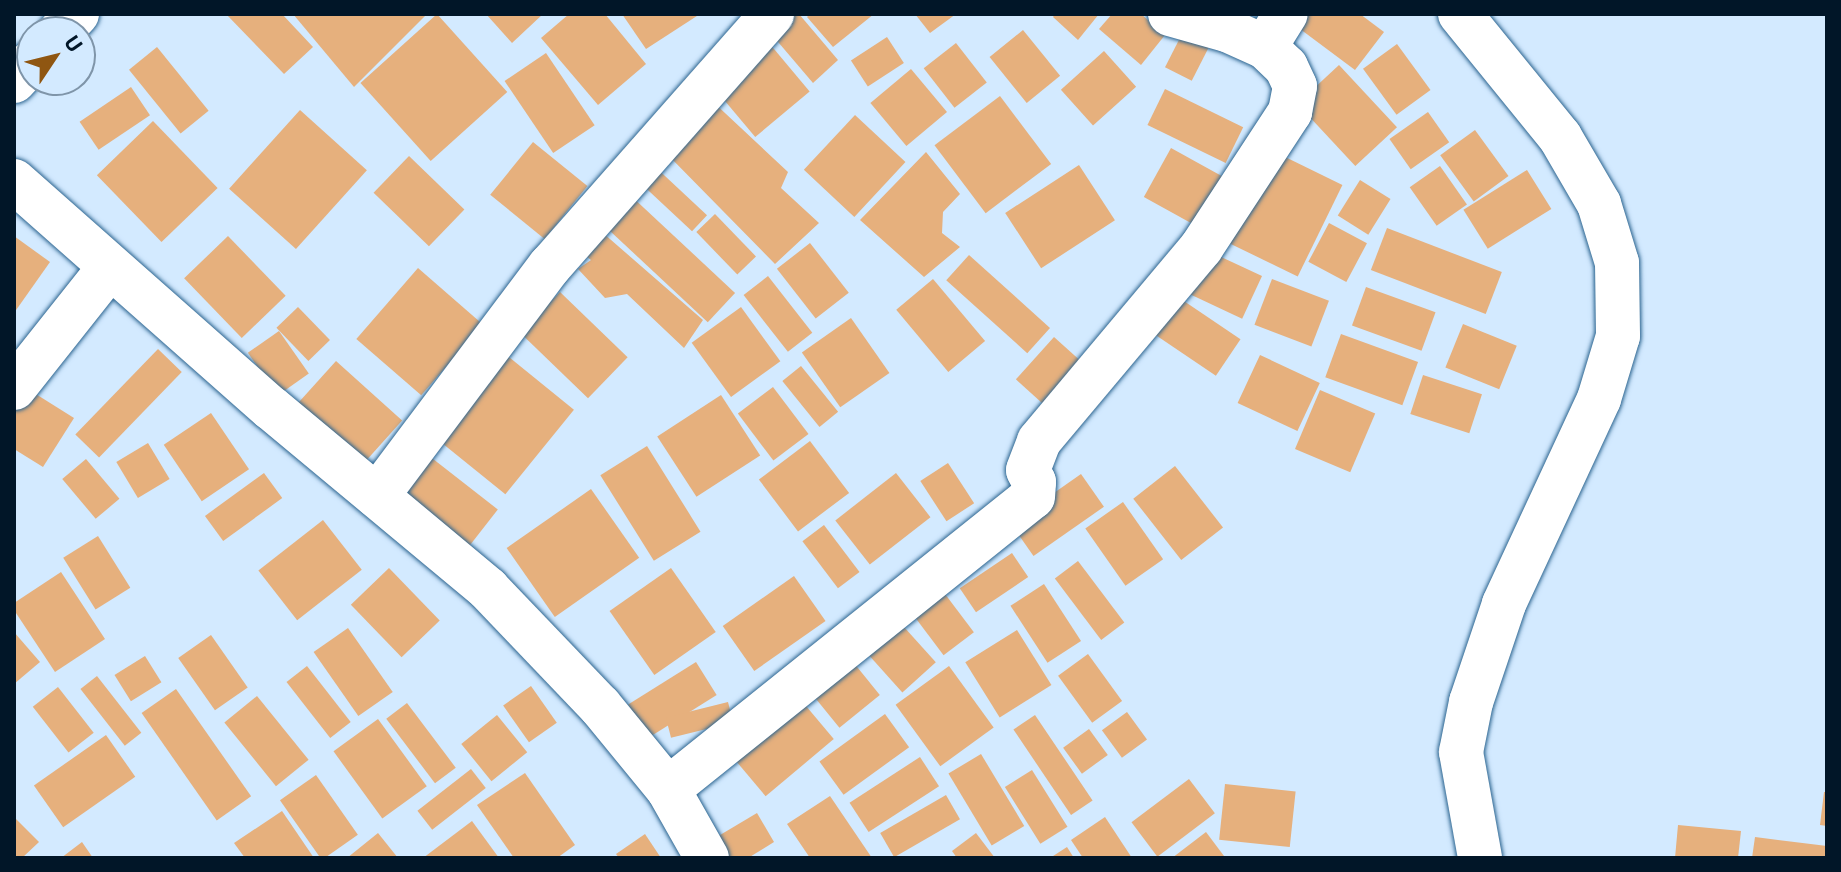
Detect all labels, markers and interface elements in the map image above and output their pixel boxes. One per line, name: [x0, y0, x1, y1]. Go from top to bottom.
north arrow: [16, 16, 96, 96]
text: U: [56, 28, 92, 59]

